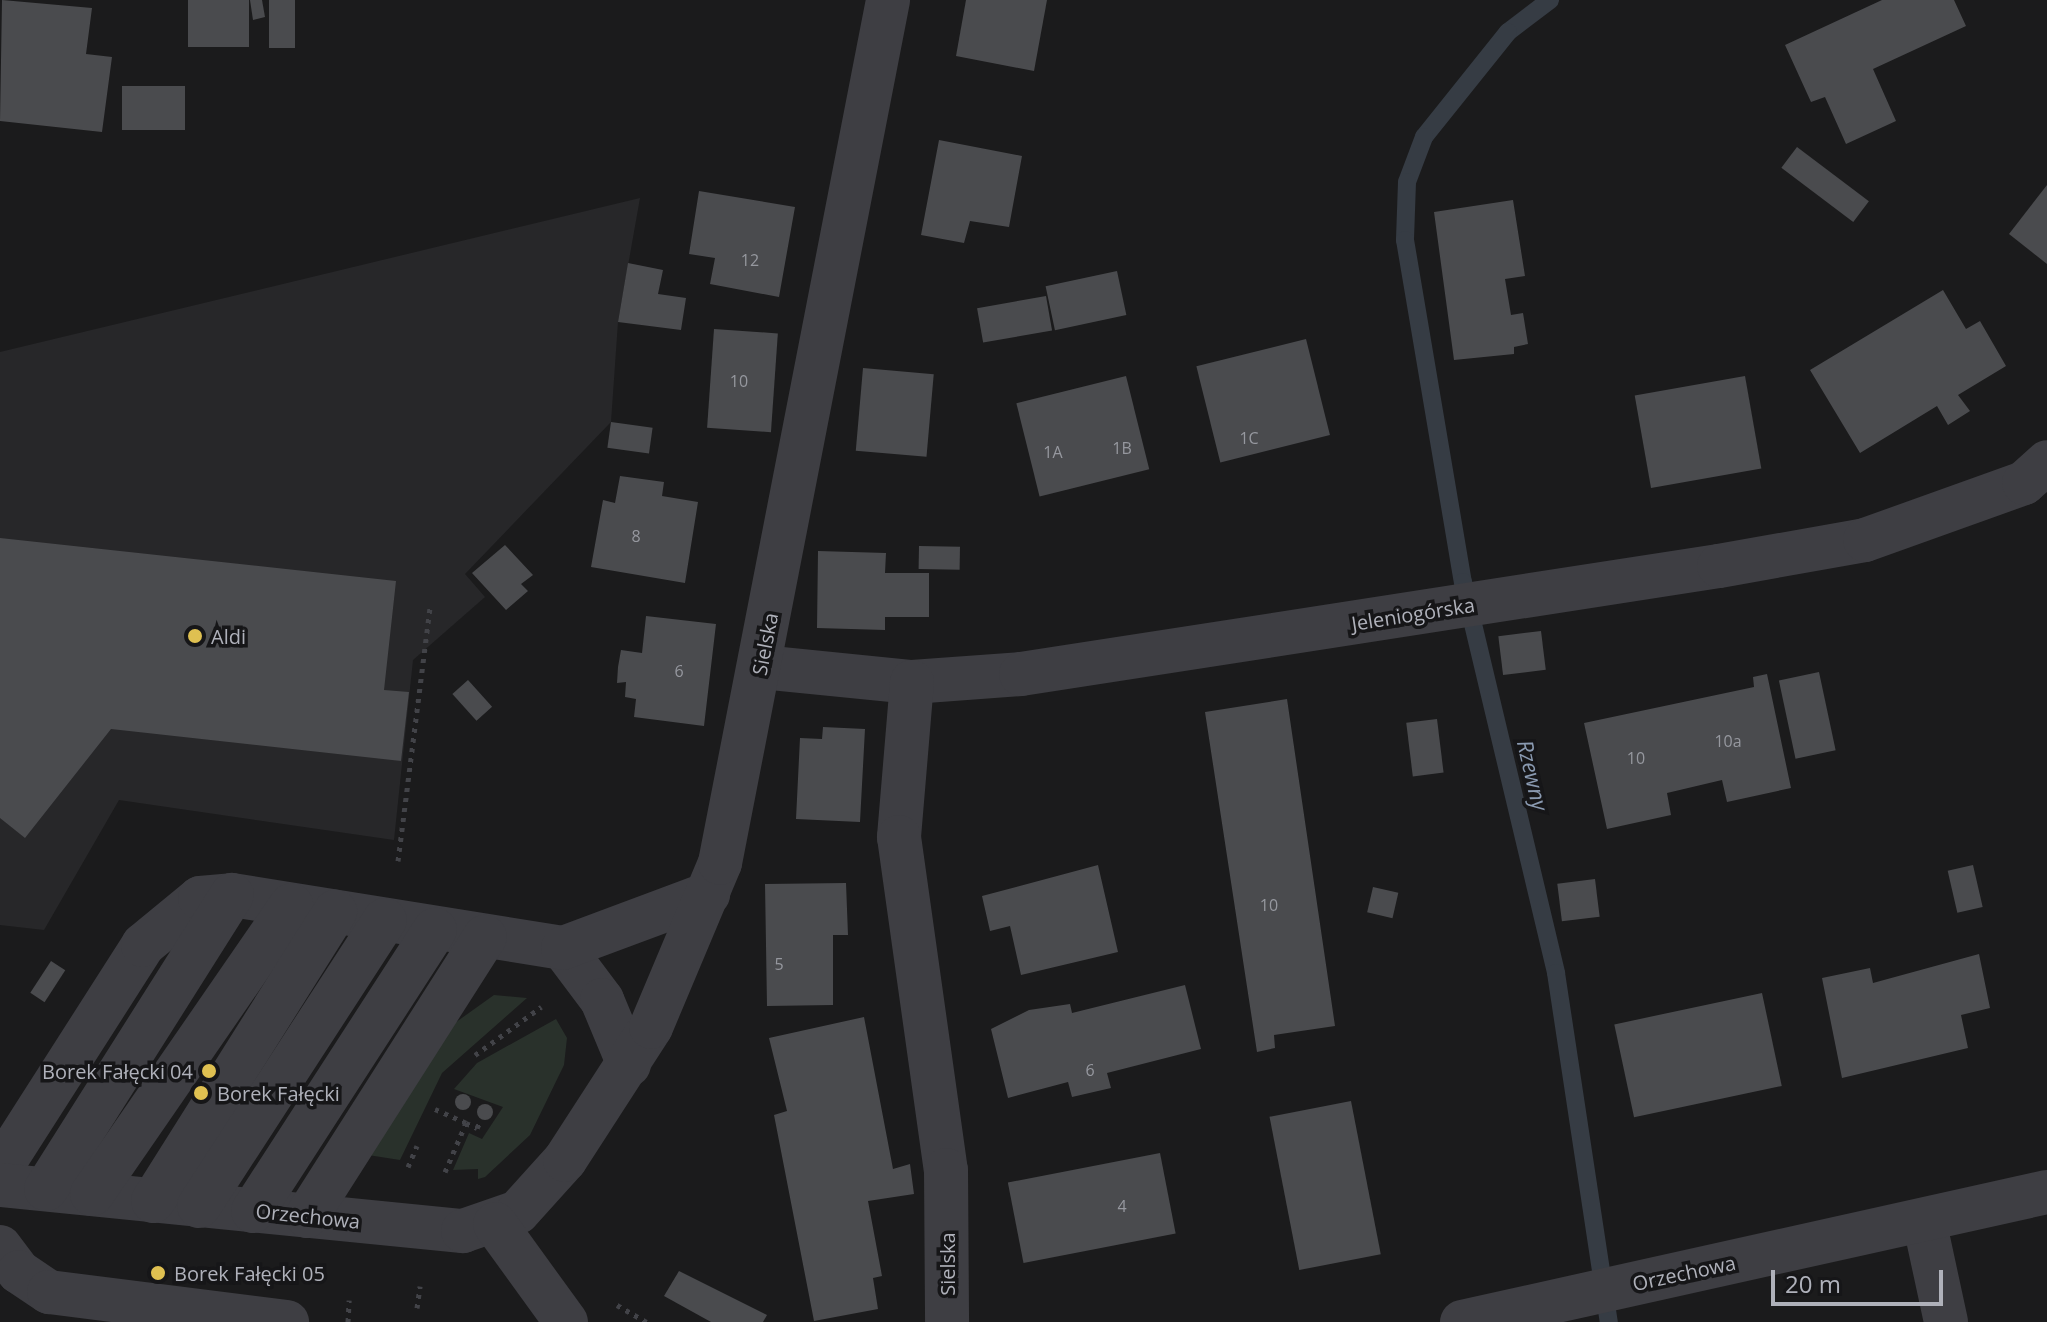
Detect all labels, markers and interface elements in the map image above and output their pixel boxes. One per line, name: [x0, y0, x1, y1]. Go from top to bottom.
house number: 12: [741, 250, 759, 270]
house number: 10: [730, 371, 748, 391]
house number: 1C: [1239, 428, 1259, 448]
house number: 1B: [1112, 438, 1132, 458]
house number: 1A: [1043, 442, 1063, 462]
house number: 8: [631, 526, 641, 546]
street label: Jeleniogórska: [1350, 592, 1476, 636]
street label: Sielska: [747, 611, 783, 677]
place label: Aldi: [211, 624, 246, 648]
marker: Aldi: [186, 627, 204, 645]
house number: 6: [674, 661, 684, 681]
house number: 10a: [1714, 731, 1742, 751]
water label: Rzewny: [1512, 737, 1554, 813]
house number: 10: [1627, 748, 1645, 768]
house number: 10: [1260, 895, 1278, 915]
house number: 5: [774, 954, 784, 974]
place label: Borek Fałęcki 04: [42, 1059, 193, 1083]
house number: 6: [1085, 1060, 1095, 1080]
marker: Borek Fałęcki 04: [200, 1062, 218, 1080]
place label: Borek Fałęcki: [217, 1081, 340, 1105]
marker: Borek Fałęcki: [192, 1084, 210, 1102]
house number: 4: [1117, 1196, 1127, 1216]
street label: Orzechowa: [255, 1199, 361, 1233]
street label: Sielska: [935, 1232, 959, 1296]
street label: Orzechowa: [1630, 1250, 1738, 1296]
scale bar: [1775, 1254, 1947, 1304]
place label: Borek Fałęcki 05: [174, 1261, 325, 1285]
marker: Borek Fałęcki 05: [149, 1264, 167, 1282]
text: 20 m: [1785, 1267, 1841, 1300]

